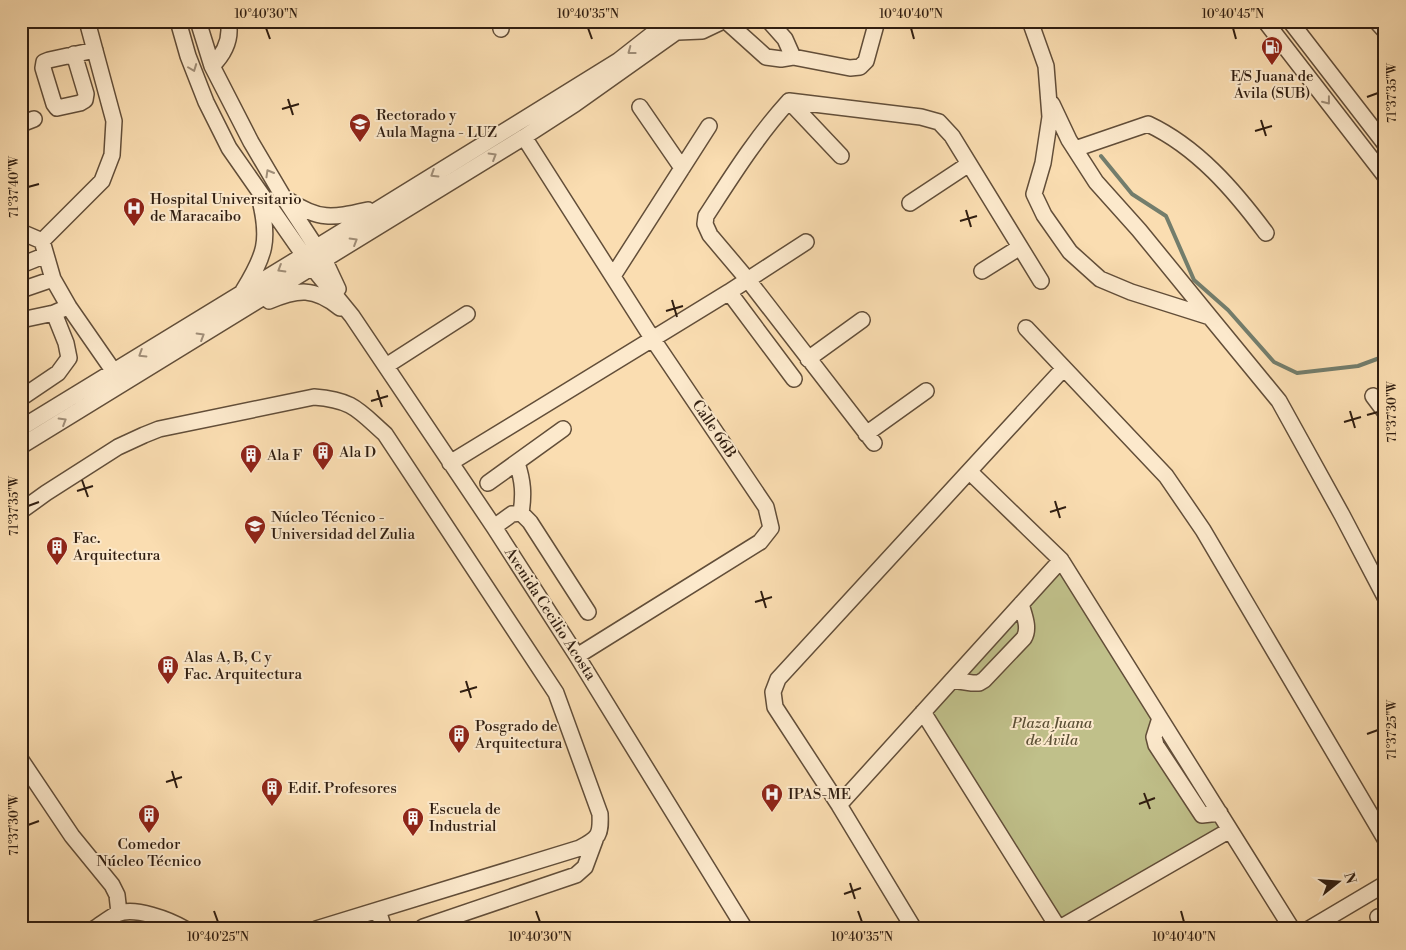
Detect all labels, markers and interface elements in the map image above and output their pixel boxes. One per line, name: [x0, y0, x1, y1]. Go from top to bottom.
text: 10°40'30"N: [234, 7, 298, 22]
text: 10°40'35"N: [557, 7, 619, 22]
text: 10°40'40"N: [879, 7, 943, 22]
text: 10°40'45"N: [1202, 7, 1264, 22]
fuel station icon: E/S Juana de Ávila (SUB): [1260, 35, 1284, 66]
one-way arrow: [628, 45, 637, 53]
text: 71°37'35"W: [1385, 62, 1400, 123]
one-way arrow: [186, 63, 197, 72]
place label: E/S Juana de Ávila (SUB): [1230, 67, 1314, 103]
one-way arrow: [1321, 95, 1330, 105]
place label: Rectorado y Aula Magna - LUZ: [375, 106, 497, 142]
school or university icon: Rectorado y Aula Magna - LUZ: [348, 112, 372, 143]
one-way arrow: [487, 153, 496, 163]
text: 71°37'40"W: [7, 155, 22, 218]
one-way arrow: [430, 168, 439, 177]
one-way arrow: [266, 170, 276, 179]
place label: Hospital Universitario de Maracaibo: [150, 190, 302, 226]
hospital icon: Hospital Universitario de Maracaibo: [122, 196, 146, 227]
one-way arrow: [349, 237, 358, 247]
one-way arrow: [277, 263, 286, 273]
one-way arrow: [196, 333, 205, 343]
one-way arrow: [138, 347, 147, 357]
text: 71°37'30"W: [1385, 380, 1400, 443]
street label: Calle 66B: [688, 396, 740, 462]
one-way arrow: [57, 418, 66, 427]
building icon: Ala D: [311, 440, 335, 471]
building icon: Ala F: [239, 443, 263, 474]
place label: Ala D: [338, 443, 376, 462]
place label: Ala F: [266, 446, 302, 465]
text: 71°37'35"W: [7, 475, 22, 536]
place label: Núcleo Técnico - Universidad del Zulia: [271, 508, 415, 544]
school or university icon: Núcleo Técnico - Universidad del Zulia: [243, 514, 267, 545]
place label: Fac. Arquitectura: [72, 529, 161, 565]
building icon: Fac. Arquitectura: [45, 535, 69, 566]
street label: Avenida Cecilio Acosta: [499, 543, 600, 684]
place label: Alas A, B, C y Fac. Arquitectura: [183, 648, 302, 684]
building icon: Alas A, B, C y Fac. Arquitectura: [156, 654, 180, 685]
text: 71°37'25"W: [1385, 699, 1400, 760]
park label: Plaza Juana de Ávila: [1011, 714, 1093, 750]
place label: Posgrado de Arquitectura: [474, 717, 563, 753]
building icon: Posgrado de Arquitectura: [447, 723, 471, 754]
building icon: Edif. Profesores: [260, 776, 284, 807]
place label: Edif. Profesores: [288, 779, 397, 798]
hospital icon: IPAS-ME: [760, 782, 784, 813]
place label: IPAS-ME: [788, 785, 851, 804]
text: 71°37'30"W: [7, 793, 22, 856]
place label: Escuela de Industrial: [429, 800, 501, 836]
building icon: Comedor Núcleo Técnico: [137, 803, 161, 834]
building icon: Escuela de Industrial: [401, 806, 425, 837]
place label: Comedor Núcleo Técnico: [97, 835, 201, 871]
north arrow: [1314, 858, 1364, 908]
text: N: [1339, 871, 1360, 886]
text: 10°40'25"N: [187, 930, 249, 945]
text: 10°40'30"N: [508, 930, 572, 945]
text: 10°40'35"N: [831, 930, 893, 945]
text: 10°40'40"N: [1152, 930, 1216, 945]

